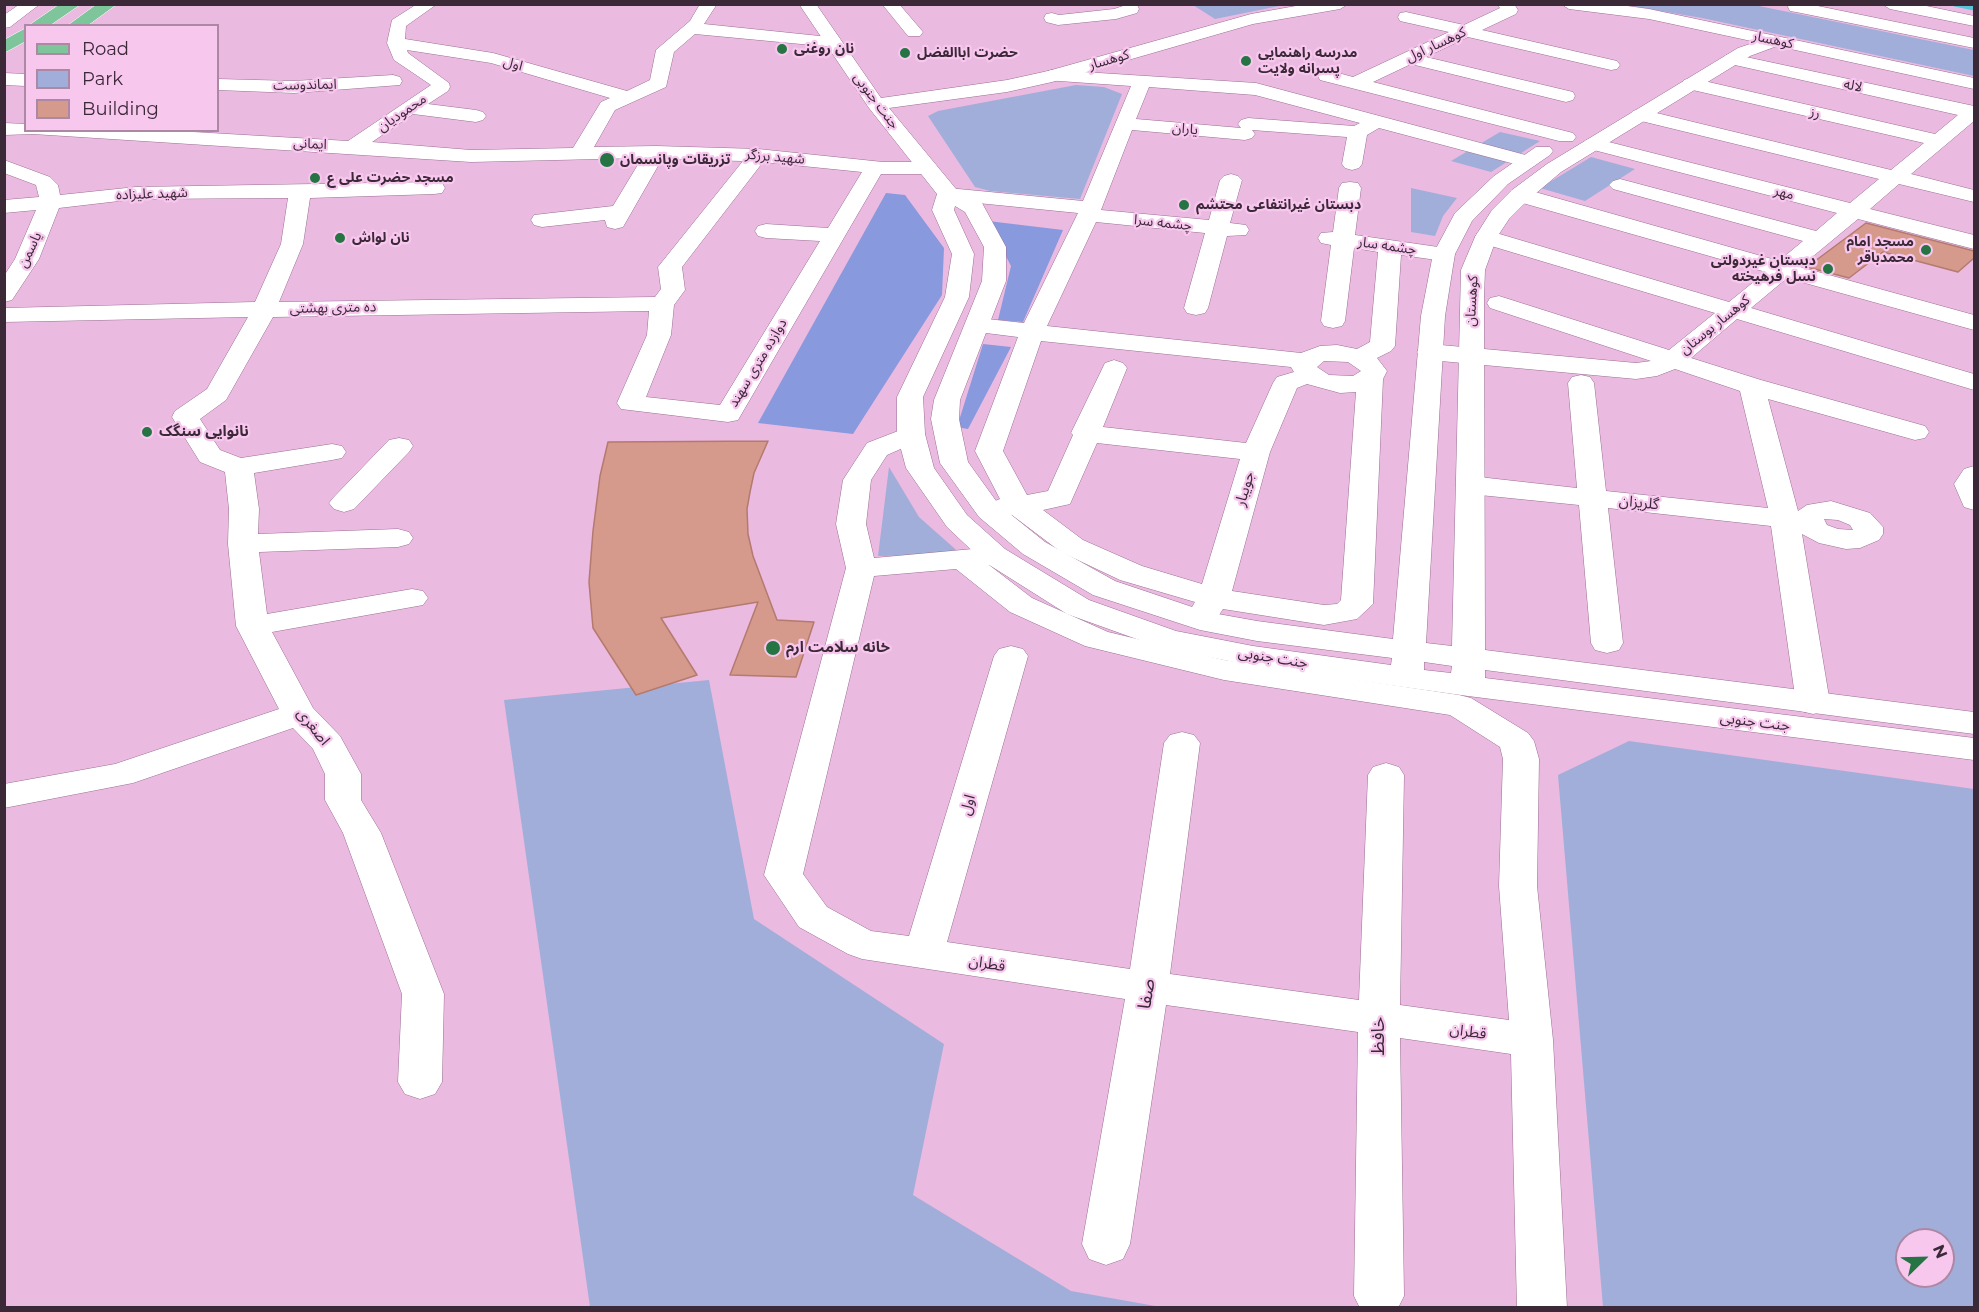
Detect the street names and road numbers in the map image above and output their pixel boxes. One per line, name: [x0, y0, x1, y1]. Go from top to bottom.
street label: کوهسار اول: [1403, 24, 1469, 66]
street label: کوهسار: [1751, 27, 1795, 53]
street label: کوهسار: [1087, 46, 1131, 74]
street label: اول: [501, 53, 525, 75]
street label: جنت جنوبی: [850, 70, 902, 132]
street label: ایماندوست: [273, 76, 337, 94]
street label: لاله: [1842, 76, 1864, 96]
street label: محمودیان: [374, 91, 430, 135]
street label: رز: [1808, 104, 1822, 122]
street label: یاران: [1171, 120, 1199, 138]
street label: ایمانی: [293, 135, 327, 153]
street label: شهید برزگر: [745, 146, 805, 168]
street label: مهر: [1772, 182, 1796, 204]
street label: شهید علیزاده: [116, 184, 188, 204]
street label: چشمه‌ سرا: [1133, 212, 1193, 234]
street label: یاسمن: [14, 229, 46, 271]
street label: چشمه سار: [1357, 234, 1417, 258]
street label: کوهستان: [1462, 275, 1482, 327]
street label: کوهسار بوستان: [1677, 292, 1753, 358]
street label: ده متری بهشتی: [289, 299, 377, 317]
street label: دوازده متری سهند: [725, 316, 791, 410]
street label: جویبار: [1231, 469, 1259, 509]
street label: گلریزان: [1618, 492, 1660, 514]
street label: جنت جنوبی: [1237, 644, 1309, 672]
street label: اصغری: [293, 705, 333, 749]
street label: جنت جنوبی: [1719, 709, 1791, 735]
street label: اول: [956, 793, 980, 817]
street label: قطران: [967, 952, 1007, 976]
street label: صفا: [1134, 977, 1160, 1011]
street label: خافظ: [1368, 1017, 1390, 1055]
street label: قطران: [1449, 1021, 1487, 1043]

